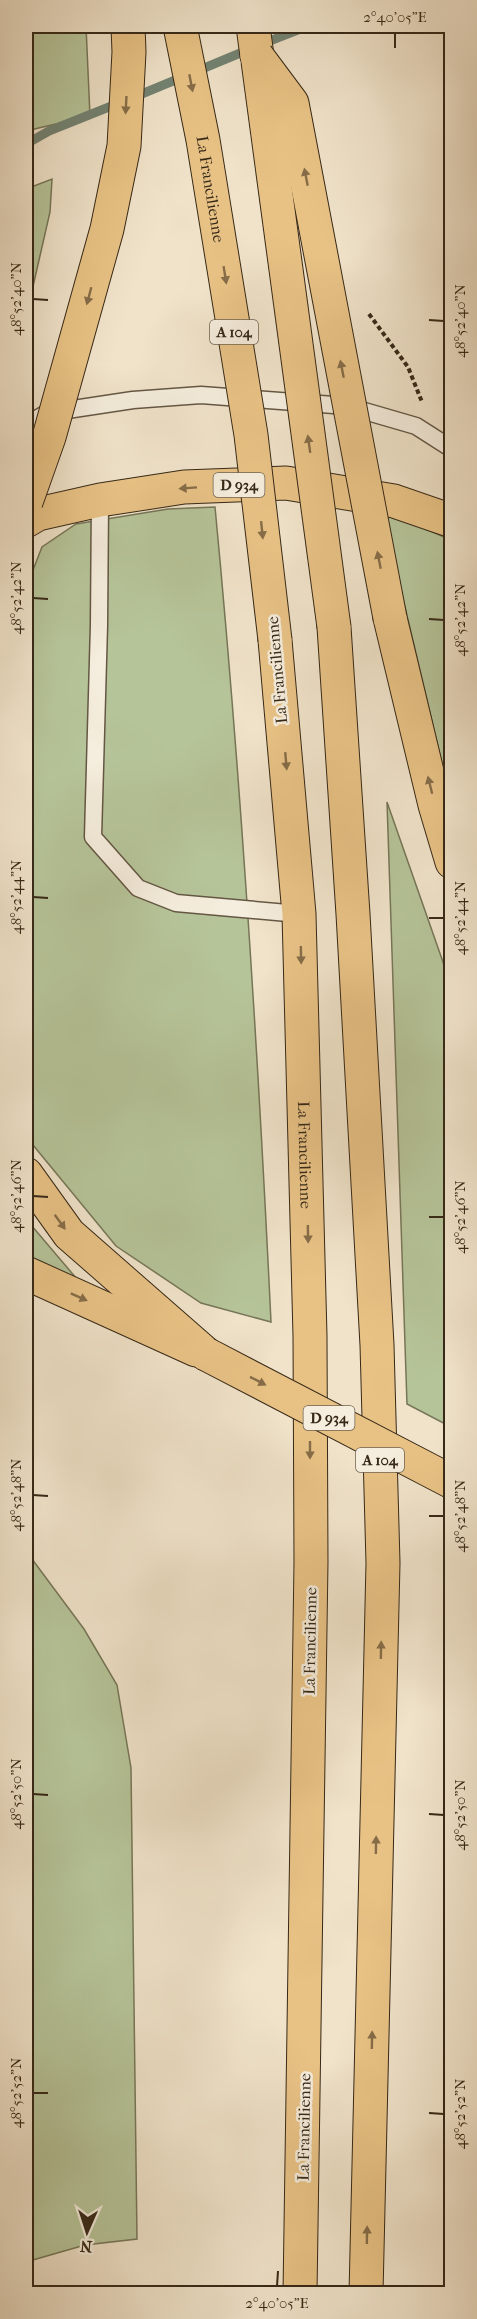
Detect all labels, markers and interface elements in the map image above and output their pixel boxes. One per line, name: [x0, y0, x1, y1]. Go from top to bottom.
text: 2°40'05"E: [363, 8, 427, 26]
one-way arrow: [187, 74, 196, 93]
one-way arrow: [121, 95, 130, 114]
street label: La Francilienne: [193, 134, 229, 244]
one-way arrow: [301, 167, 310, 186]
text: 48°52'40"N: [7, 262, 25, 336]
one-way arrow: [221, 266, 230, 285]
text: 48°52'40"N: [451, 284, 469, 358]
one-way arrow: [84, 287, 93, 305]
road number: A 104: [210, 320, 258, 344]
one-way arrow: [337, 359, 346, 378]
one-way arrow: [304, 435, 313, 454]
road number: D 934: [214, 473, 264, 497]
one-way arrow: [178, 483, 197, 492]
one-way arrow: [257, 521, 267, 540]
one-way arrow: [374, 550, 383, 569]
text: 48°52'42"N: [7, 561, 25, 635]
text: 48°52'42"N: [451, 583, 469, 657]
street label: La Francilienne: [263, 615, 291, 724]
one-way arrow: [281, 752, 291, 771]
one-way arrow: [425, 776, 435, 794]
text: 48°52'44"N: [7, 859, 25, 934]
text: 48°52'44"N: [451, 880, 469, 955]
one-way arrow: [296, 946, 305, 965]
street label: La Francilienne: [294, 1101, 316, 1209]
text: 48°52'46"N: [7, 1159, 25, 1233]
text: 48°52'46"N: [451, 1180, 469, 1254]
one-way arrow: [54, 1213, 66, 1229]
one-way arrow: [303, 1225, 312, 1244]
one-way arrow: [70, 1292, 87, 1301]
one-way arrow: [250, 1376, 267, 1386]
road number: D 934: [304, 1406, 354, 1430]
one-way arrow: [305, 1441, 315, 1460]
road number: A 104: [356, 1448, 404, 1472]
text: 48°52'48"N: [7, 1458, 25, 1531]
text: 48°52'48"N: [451, 1479, 469, 1552]
street label: La Francilienne: [300, 1587, 320, 1695]
one-way arrow: [376, 1641, 386, 1660]
text: 48°52'50"N: [7, 1758, 25, 1830]
text: 48°52'50"N: [451, 1779, 469, 1851]
one-way arrow: [371, 1836, 381, 1855]
one-way arrow: [367, 2031, 376, 2050]
text: 48°52'52"N: [7, 2057, 25, 2128]
street label: La Francilienne: [294, 2073, 314, 2181]
text: 48°52'52"N: [451, 2078, 469, 2149]
north arrow: [57, 2202, 117, 2262]
one-way arrow: [362, 2226, 372, 2245]
text: N: [79, 2237, 93, 2256]
text: 2°40'05"E: [245, 2294, 309, 2312]

